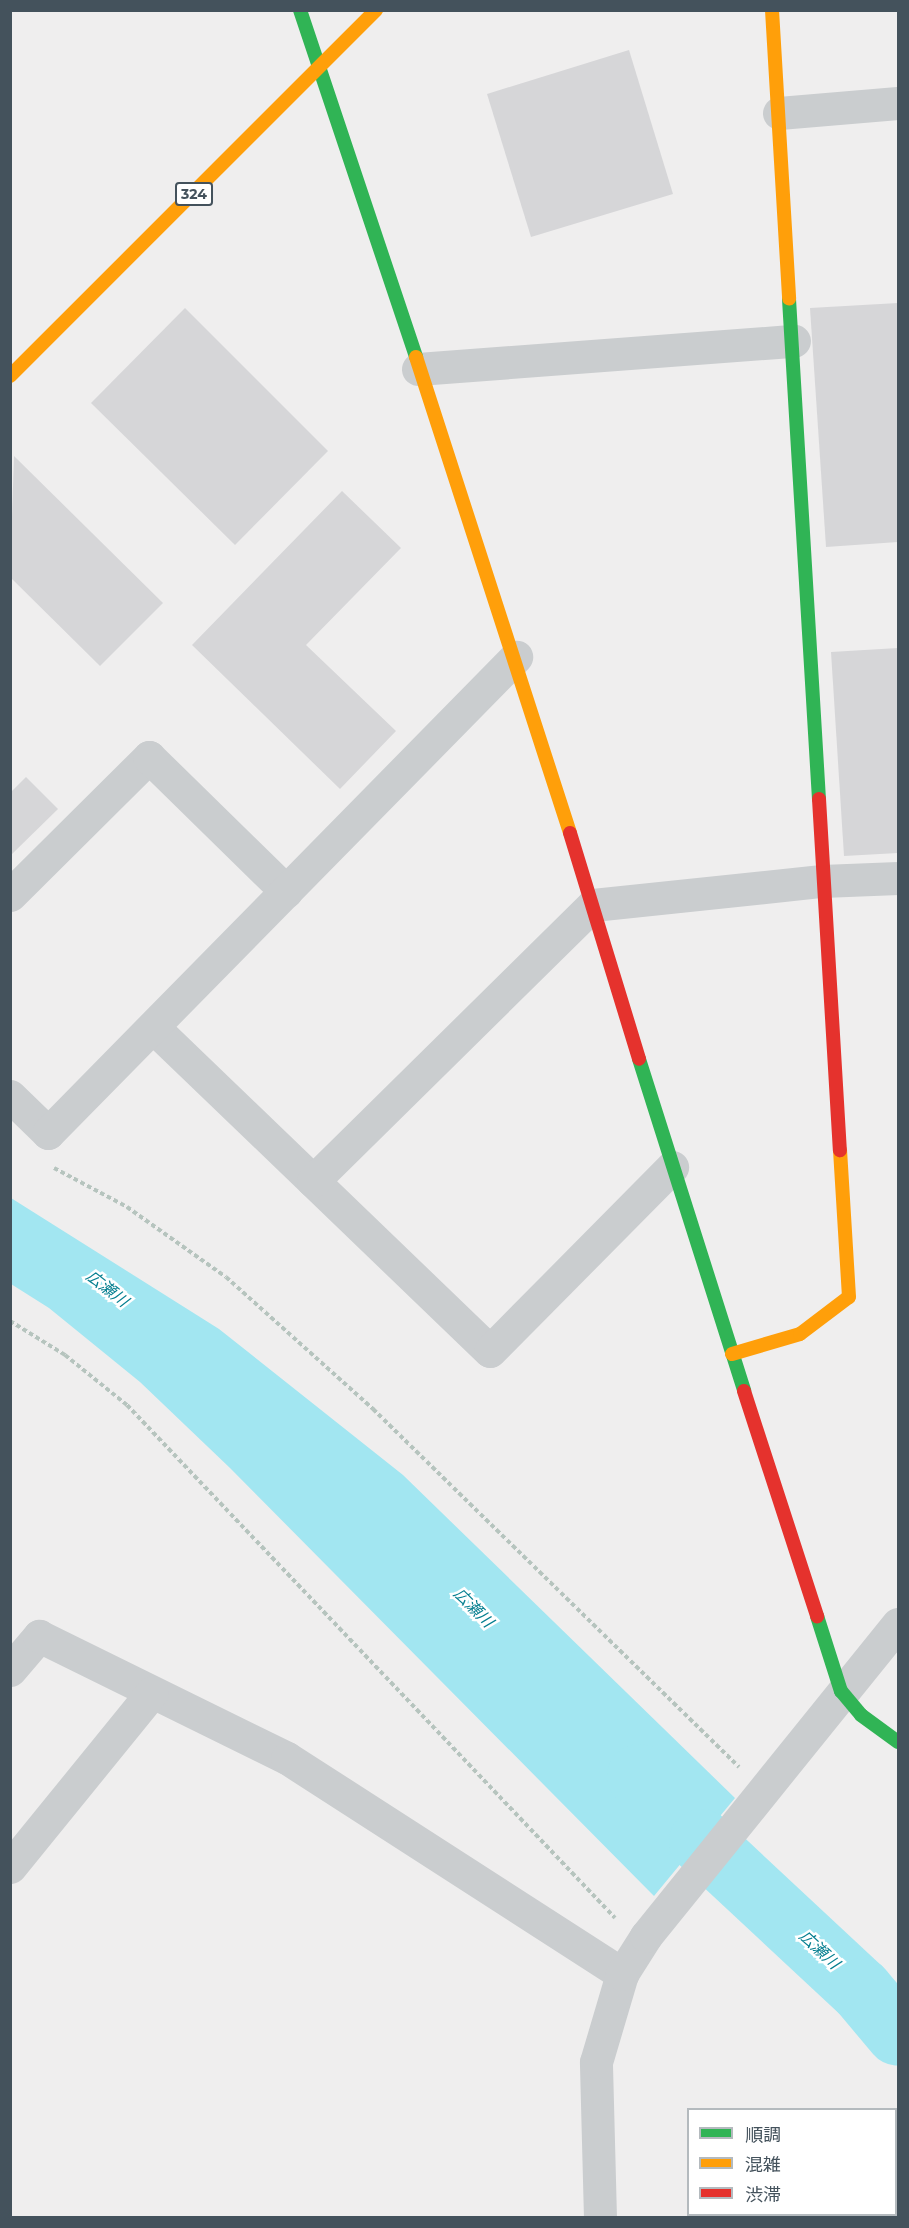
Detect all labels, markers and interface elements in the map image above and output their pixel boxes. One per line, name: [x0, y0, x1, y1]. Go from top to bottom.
road number: 324: [174, 183, 214, 205]
water label: 広瀬川: [82, 1267, 132, 1311]
water label: 広瀬川: [449, 1584, 497, 1632]
water label: 広瀬川: [795, 1927, 843, 1973]
legend: [687, 2108, 897, 2216]
text: 順調: [745, 2124, 781, 2146]
text: 混雑: [745, 2154, 781, 2176]
text: 渋滞: [745, 2184, 781, 2206]

